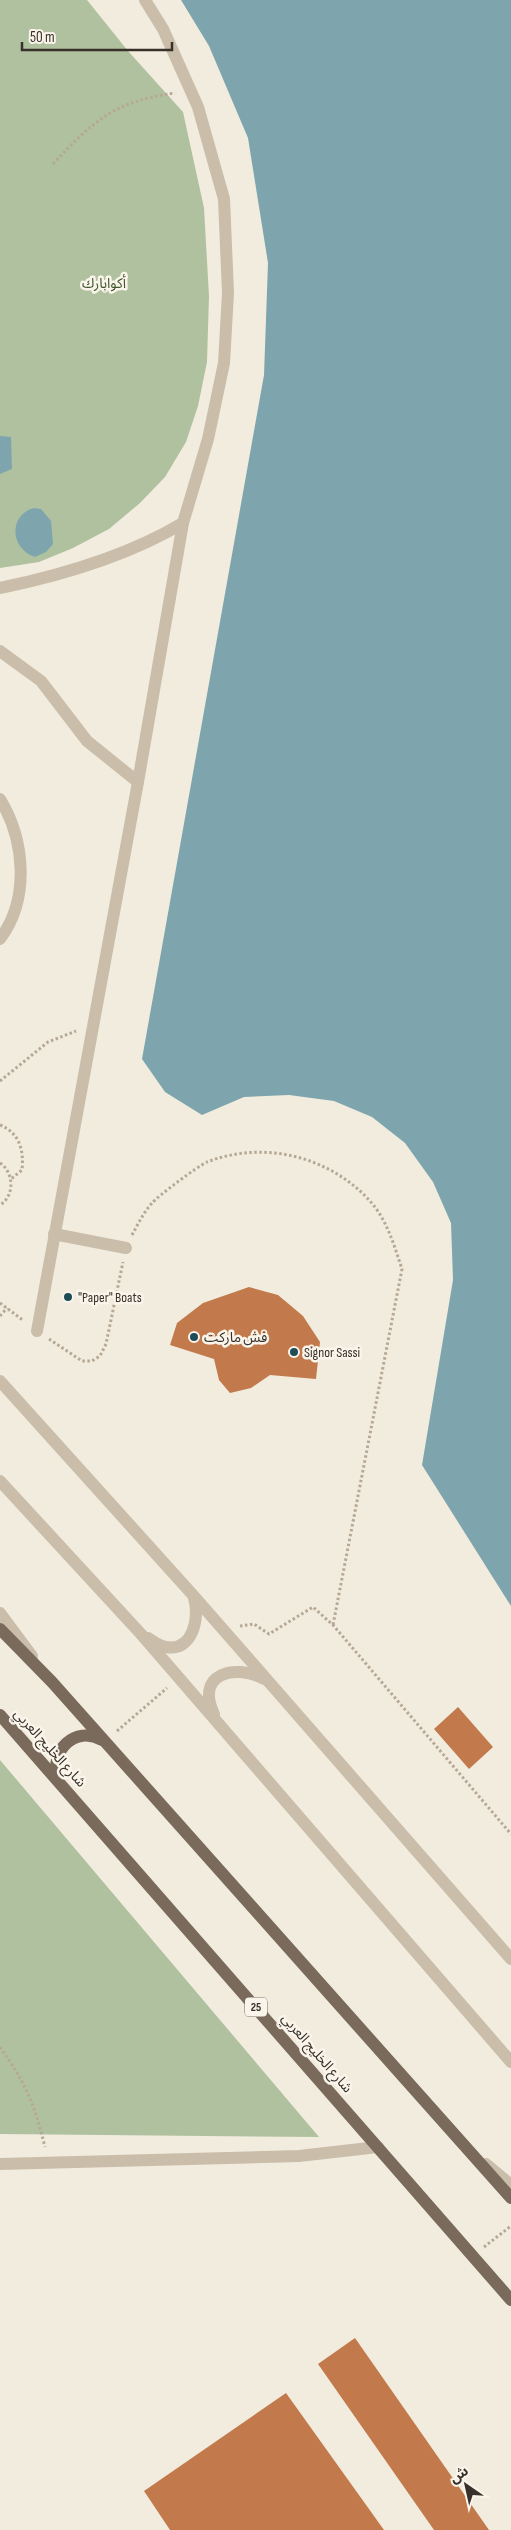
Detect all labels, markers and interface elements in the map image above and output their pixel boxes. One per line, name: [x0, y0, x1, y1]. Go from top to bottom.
scale bar: [22, 20, 172, 52]
text: 50 m: [30, 28, 55, 47]
park label: أكوابارك: [82, 274, 126, 292]
place label: "Paper" Boats: [78, 1289, 142, 1306]
marker: "Paper" Boats: [62, 1291, 74, 1303]
place label: فش ماركت: [204, 1329, 267, 1346]
marker: فش ماركت: [188, 1331, 200, 1343]
place label: Signor Sassi: [304, 1344, 360, 1361]
marker: Signor Sassi: [288, 1346, 300, 1358]
street label: شارع الخليج العربي: [9, 1705, 90, 1792]
road number: 25: [245, 1998, 267, 2016]
street label: شارع الخليج العربي: [276, 2010, 356, 2098]
north arrow: [441, 2460, 491, 2510]
text: ش: [446, 2462, 472, 2487]

